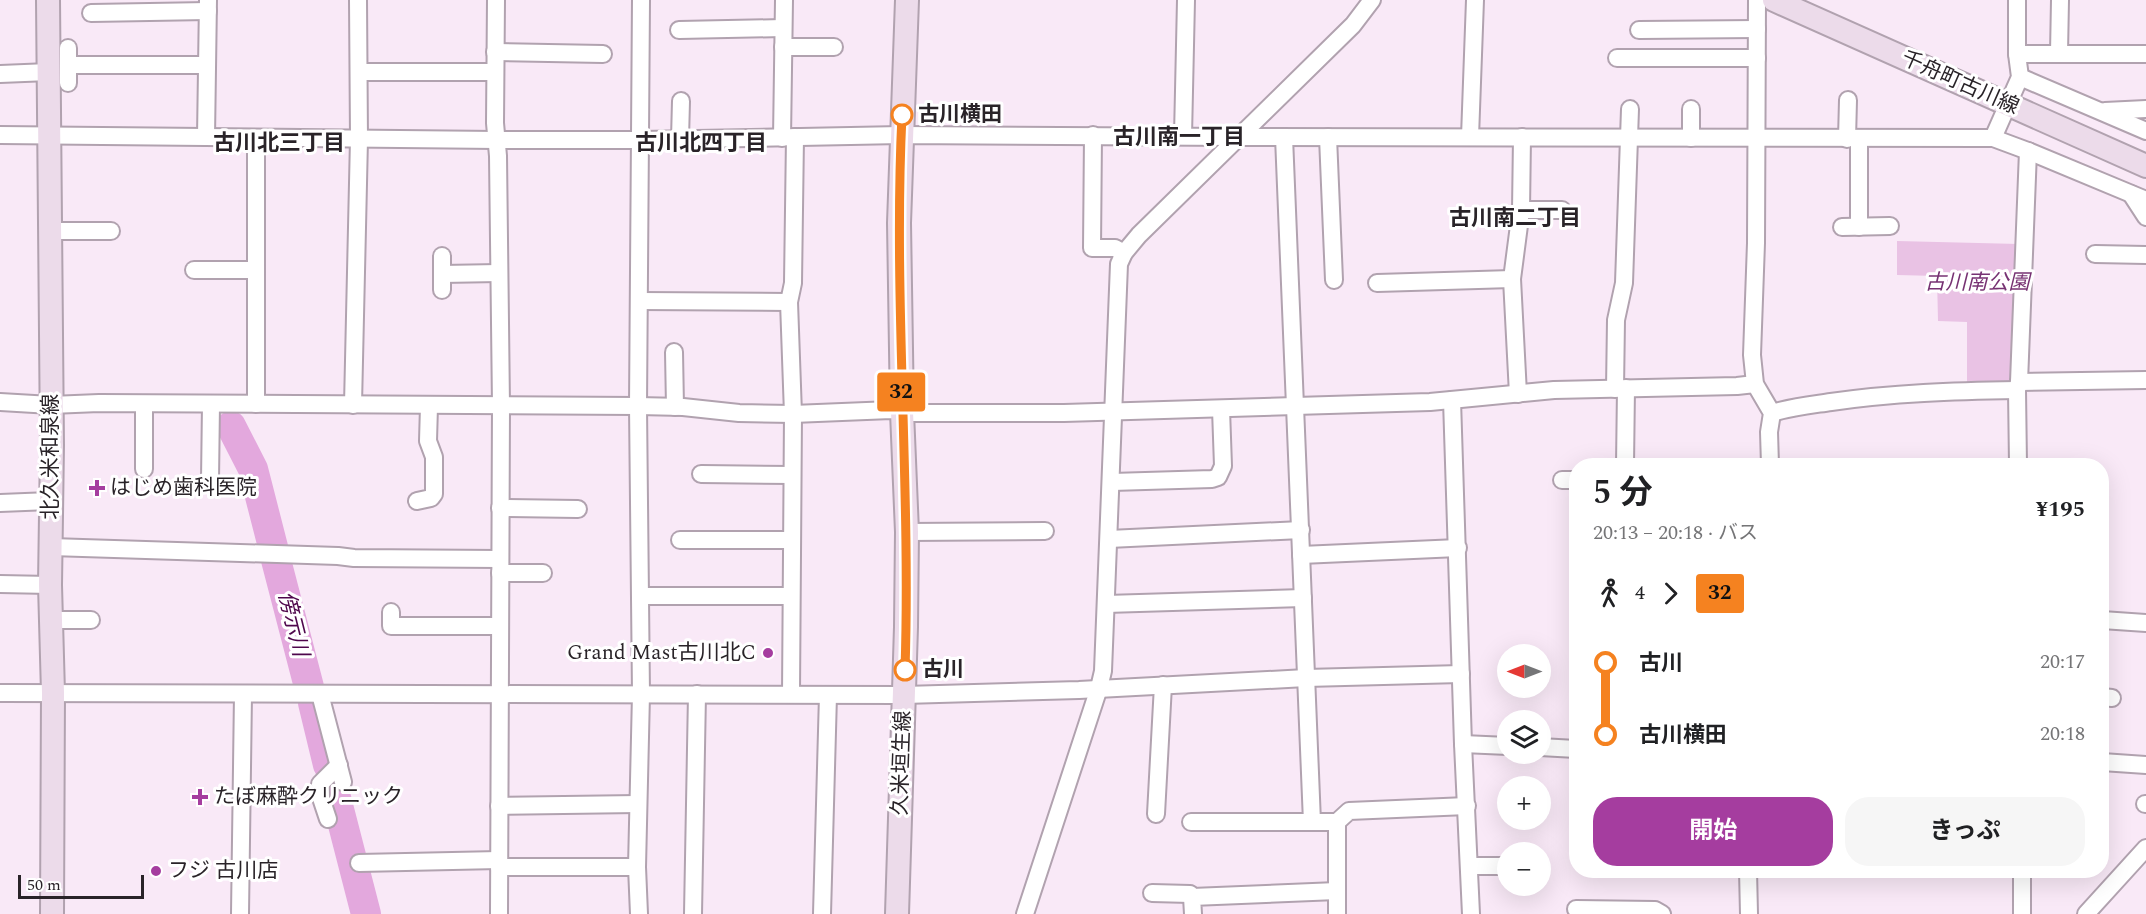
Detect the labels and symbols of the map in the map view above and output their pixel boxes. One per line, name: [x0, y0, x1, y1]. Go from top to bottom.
street label: 千舟町古川線: [1896, 43, 2024, 123]
place label: 古川横田: [918, 99, 1002, 131]
marker: 古川横田: [891, 104, 913, 126]
district label: 古川南一丁目: [1113, 121, 1245, 154]
district label: 古川北三丁目: [213, 127, 345, 160]
district label: 古川北四丁目: [635, 127, 767, 160]
district label: 古川南二丁目: [1449, 202, 1581, 235]
park label: 古川南公園: [1925, 267, 2032, 299]
line badge: 32: [874, 372, 928, 412]
street label: 北久米和泉線: [35, 394, 67, 520]
place label: はじめ歯科医院: [110, 472, 257, 504]
marker: はじめ歯科医院: [88, 479, 106, 497]
water label: 傍示川: [269, 588, 317, 662]
place label: Grand Mast古川北C: [567, 637, 756, 669]
north arrow: [1497, 644, 1551, 698]
marker: Grand Mast古川北C: [761, 646, 775, 660]
place label: 古川: [922, 654, 964, 686]
marker: 古川: [894, 659, 916, 681]
street label: 久米垣生線: [884, 710, 920, 816]
place label: たぼ麻酔クリニック: [214, 781, 403, 813]
marker: たぼ麻酔クリニック: [191, 788, 209, 806]
place label: フジ 古川店: [168, 855, 278, 887]
marker: フジ 古川店: [149, 864, 163, 878]
scale bar: [18, 872, 144, 900]

